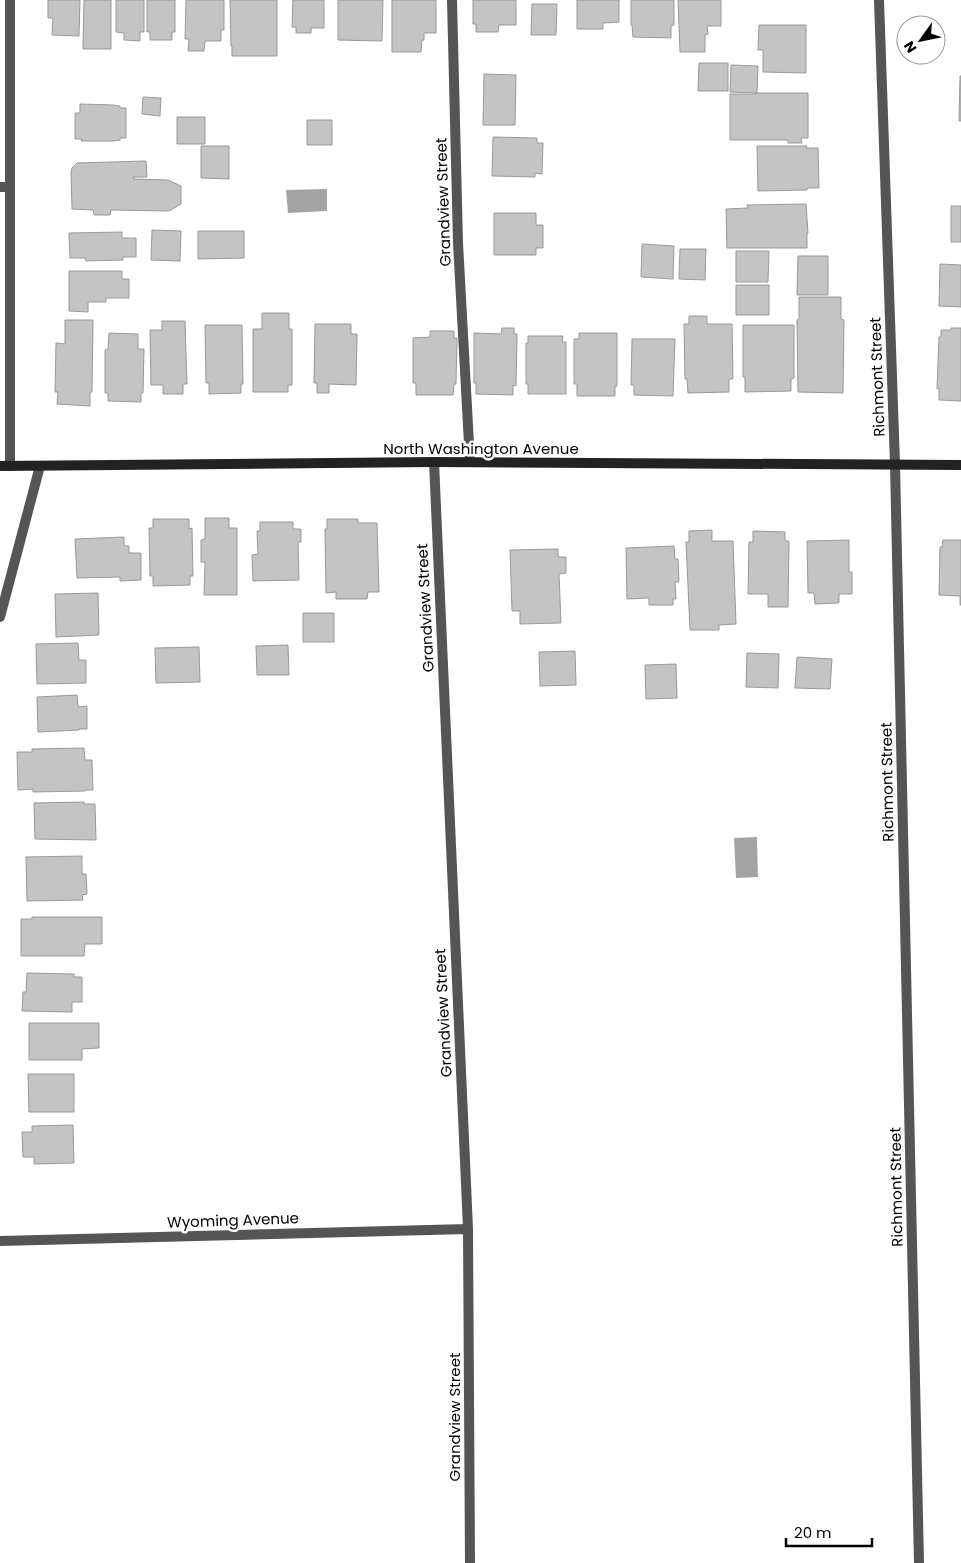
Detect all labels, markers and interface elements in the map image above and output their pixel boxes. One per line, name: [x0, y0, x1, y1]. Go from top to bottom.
north arrow: [896, 15, 946, 65]
text: N: [899, 37, 921, 57]
street label: Grandview Street: [430, 137, 456, 267]
street label: Richmont Street: [864, 317, 890, 437]
street label: North Washington Avenue: [383, 438, 579, 459]
street label: Grandview Street: [411, 543, 439, 673]
street label: Richmont Street: [875, 722, 899, 842]
street label: Grandview Street: [429, 948, 457, 1078]
street label: Richmont Street: [884, 1127, 908, 1247]
street label: Wyoming Avenue: [167, 1207, 299, 1233]
street label: Grandview Street: [444, 1353, 465, 1481]
scale bar: [786, 1516, 872, 1548]
text: 20 m: [794, 1522, 832, 1543]

